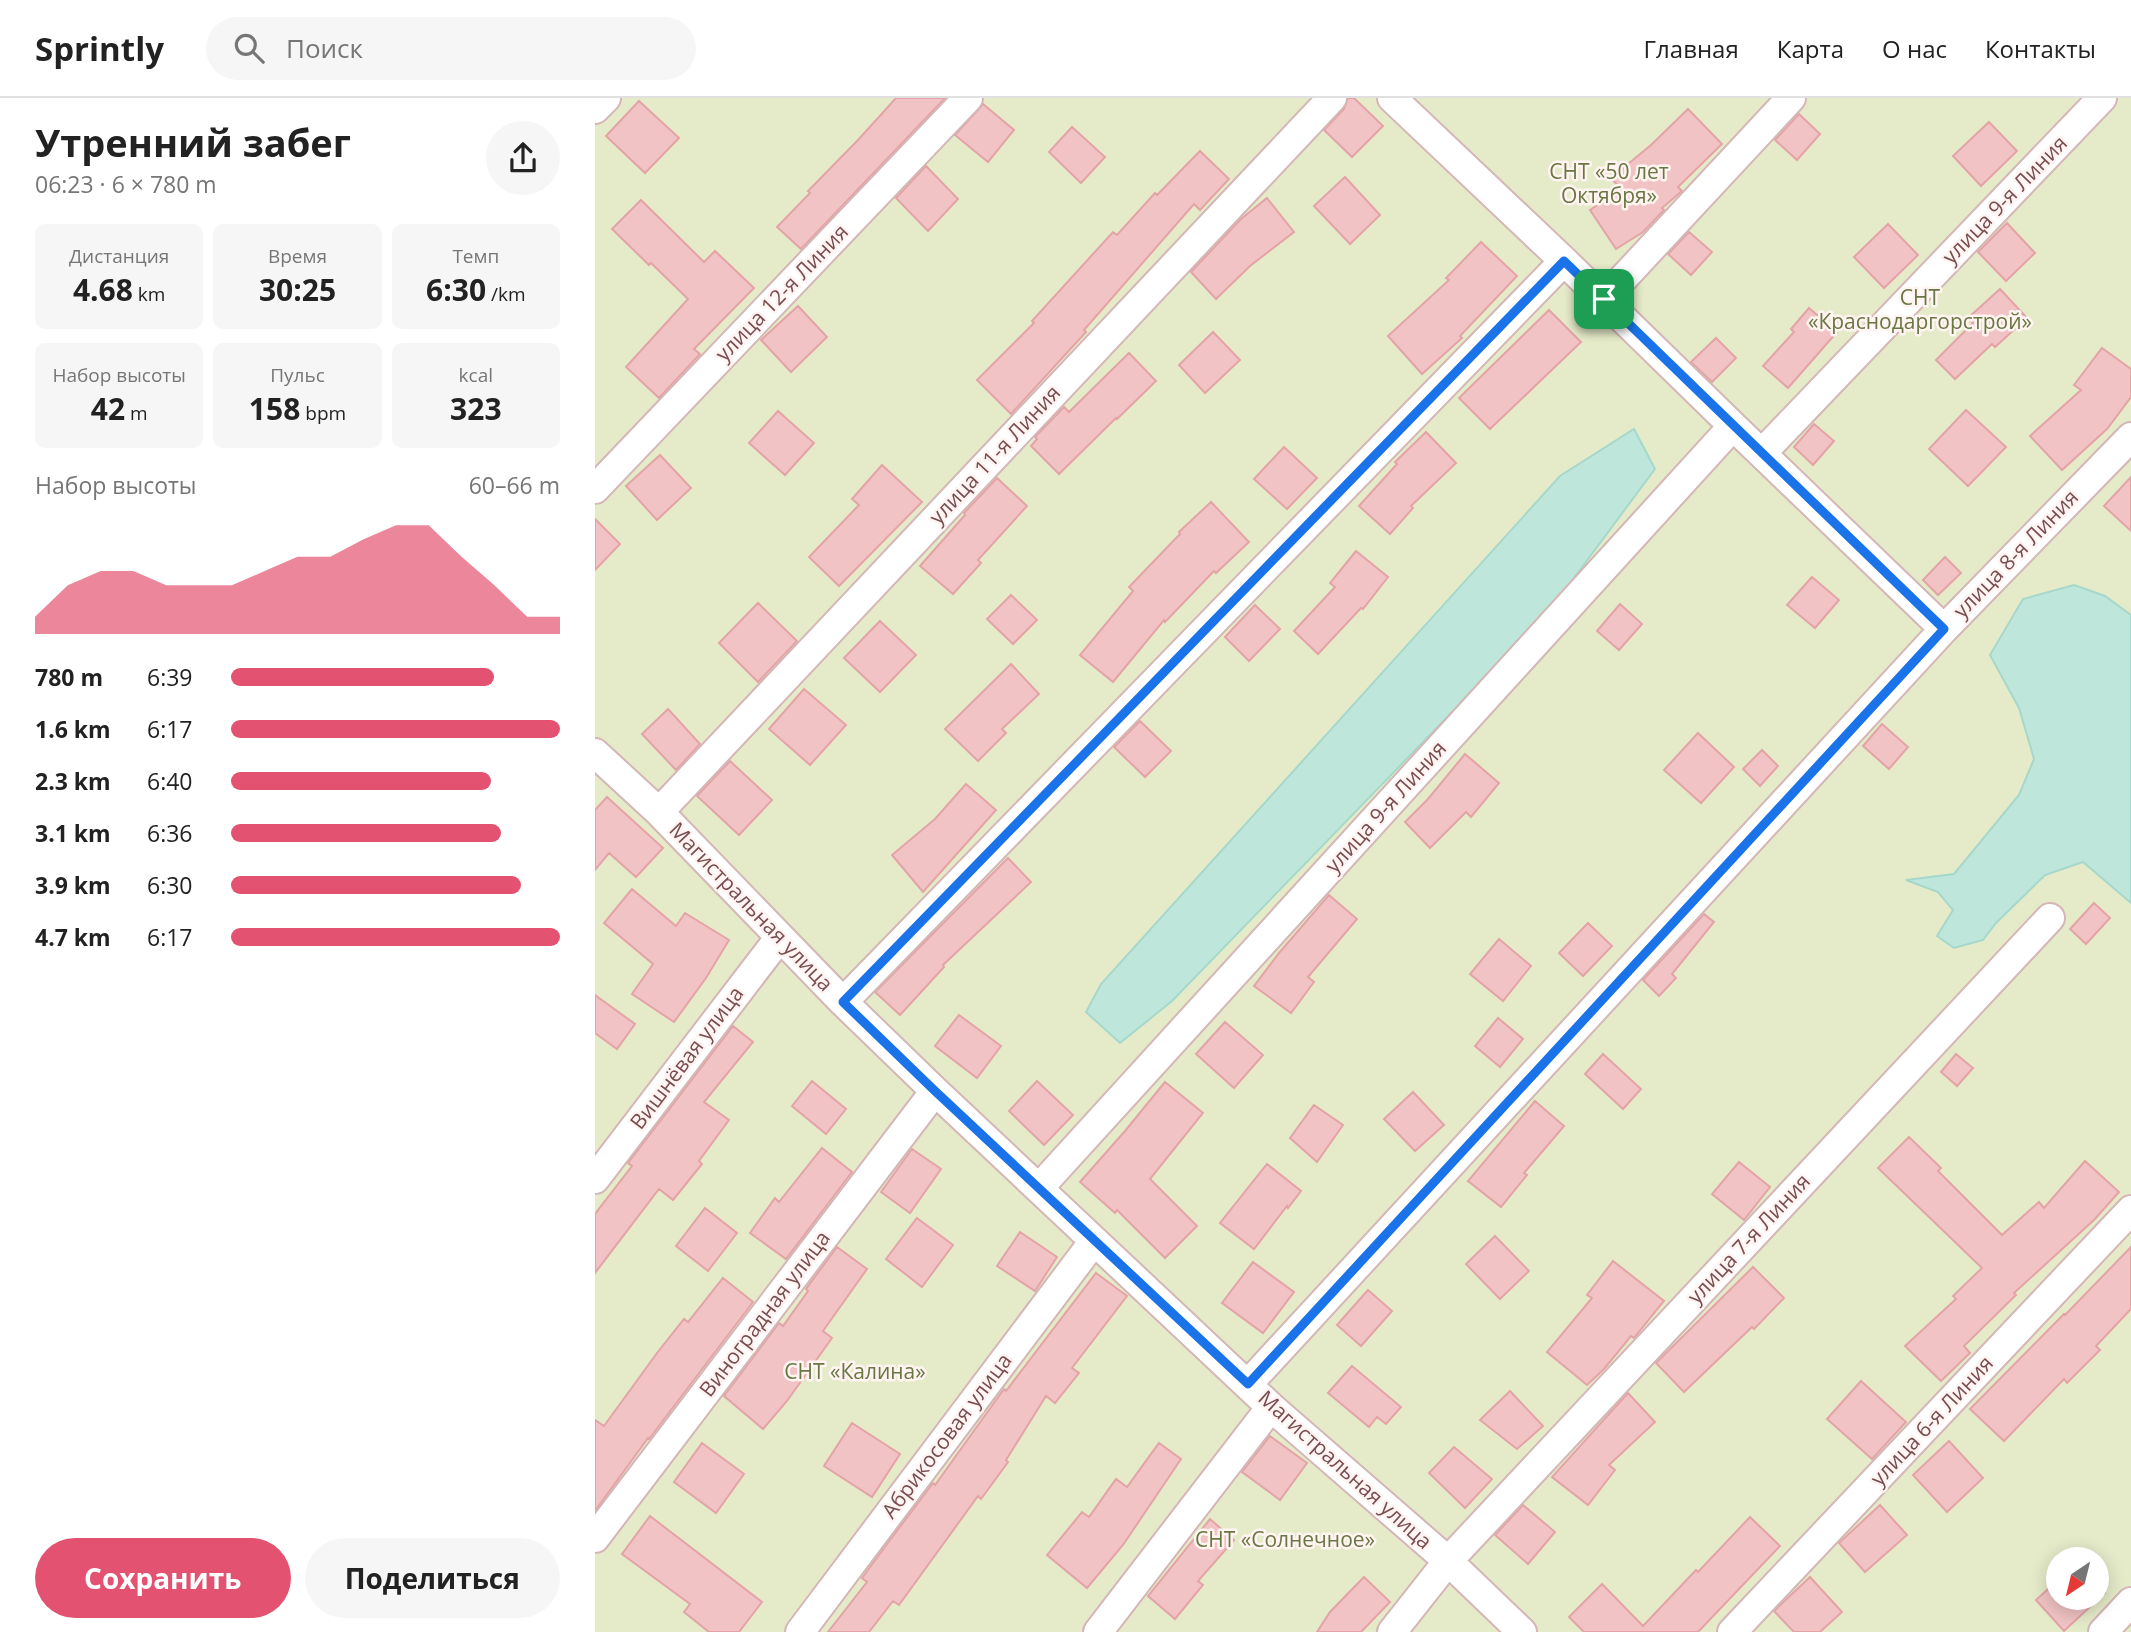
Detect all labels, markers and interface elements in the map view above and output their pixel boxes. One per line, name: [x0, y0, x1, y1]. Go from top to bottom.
search box: [206, 17, 696, 80]
text: Sprintly: [35, 26, 164, 71]
icon: search: [230, 29, 268, 67]
text: Поиск: [286, 30, 363, 66]
text: Главная: [1644, 32, 1739, 65]
text: Карта: [1777, 32, 1844, 65]
text: О нас: [1882, 32, 1947, 65]
text: Контакты: [1985, 32, 2096, 65]
text: Утренний забег: [35, 116, 351, 168]
button: share: [486, 121, 560, 195]
street label: улица 9-я Линия: [1936, 129, 2073, 270]
park label: СНТ «50 лет Октября»: [1549, 157, 1669, 209]
text: 06:23 · 6 × 780 m: [35, 168, 217, 200]
street label: улица 12-я Линия: [709, 218, 854, 367]
text: Дистанция: [69, 243, 169, 269]
text: Время: [268, 243, 327, 269]
text: Темп: [452, 243, 499, 269]
text: 4.68: [73, 269, 133, 310]
text: 30:25: [259, 269, 336, 310]
text: 6:30: [426, 269, 486, 310]
pin: [1574, 269, 1634, 329]
icon: arrive: [1585, 280, 1623, 318]
text: km: [133, 281, 165, 307]
text: /km: [486, 281, 526, 307]
park label: СНТ «Краснодаргорстрой»: [1808, 283, 2032, 335]
text: Набор высоты: [52, 362, 186, 388]
text: Пульс: [270, 362, 325, 388]
text: kcal: [459, 362, 493, 388]
street label: улица 11-я Линия: [923, 379, 1066, 530]
text: 42: [91, 388, 125, 429]
text: 158: [249, 388, 300, 429]
text: 323: [450, 388, 502, 429]
text: m: [125, 400, 148, 426]
text: bpm: [300, 400, 346, 426]
text: Набор высоты: [35, 469, 197, 501]
text: 60–66 m: [469, 469, 560, 501]
street label: улица 8-я Линия: [1947, 483, 2084, 624]
text: 780 m: [35, 661, 103, 693]
text: 6:39: [147, 661, 193, 693]
text: 1.6 km: [35, 713, 111, 745]
text: 6:17: [147, 713, 193, 745]
street label: улица 9-я Линия: [1319, 734, 1452, 878]
text: 2.3 km: [35, 765, 111, 797]
text: 6:40: [147, 765, 193, 797]
street label: Магистральная улица: [664, 816, 840, 997]
text: 3.1 km: [35, 817, 111, 849]
text: 6:36: [147, 817, 193, 849]
text: 3.9 km: [35, 869, 111, 901]
text: 6:30: [147, 869, 193, 901]
text: 4.7 km: [35, 921, 111, 953]
text: 6:17: [147, 921, 193, 953]
street label: Вишнёвая улица: [623, 980, 749, 1135]
street label: улица 7-я Линия: [1681, 1167, 1816, 1309]
street label: Виноградная улица: [692, 1225, 836, 1402]
street label: Абрикосовая улица: [875, 1347, 1017, 1524]
street label: улица 6-я Линия: [1864, 1349, 1999, 1491]
park label: СНТ «Калина»: [784, 1357, 926, 1385]
street label: Магистральная улица: [1253, 1384, 1438, 1555]
park label: СНТ «Солнечное»: [1195, 1525, 1375, 1553]
button: Сохранить: [35, 1538, 291, 1618]
button: Поделиться: [305, 1538, 560, 1618]
north arrow: [2046, 1547, 2109, 1610]
map controls: [2046, 1547, 2109, 1610]

